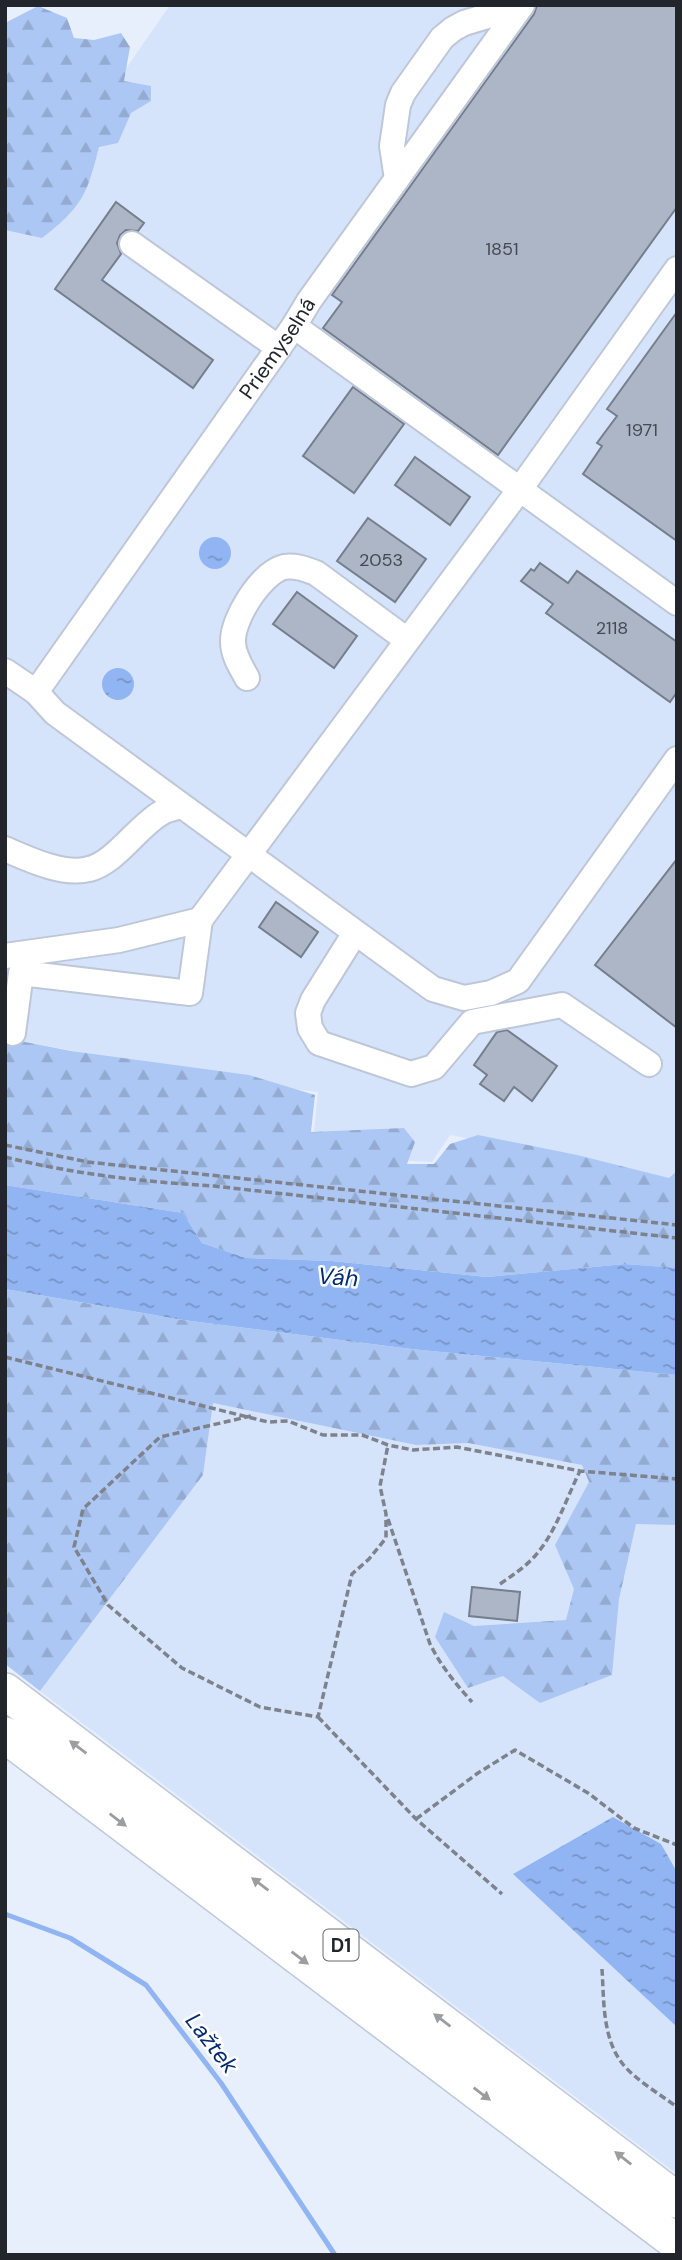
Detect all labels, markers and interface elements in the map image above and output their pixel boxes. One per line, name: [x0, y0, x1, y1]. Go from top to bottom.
house number: 1851: [485, 237, 519, 261]
street label: Priemyselná: [233, 292, 322, 405]
house number: 1971: [626, 418, 658, 442]
house number: 2053: [359, 548, 403, 572]
house number: 2118: [596, 616, 628, 640]
water label: Váh: [317, 1261, 359, 1293]
one-way arrow: [69, 1740, 87, 1754]
one-way arrow: [109, 1813, 127, 1828]
one-way arrow: [251, 1877, 269, 1891]
road number: D1: [324, 1929, 358, 1960]
one-way arrow: [290, 1950, 308, 1965]
water label: Lažtek: [179, 2007, 245, 2080]
one-way arrow: [433, 2013, 451, 2027]
one-way arrow: [473, 2086, 491, 2100]
one-way arrow: [614, 2150, 632, 2165]

